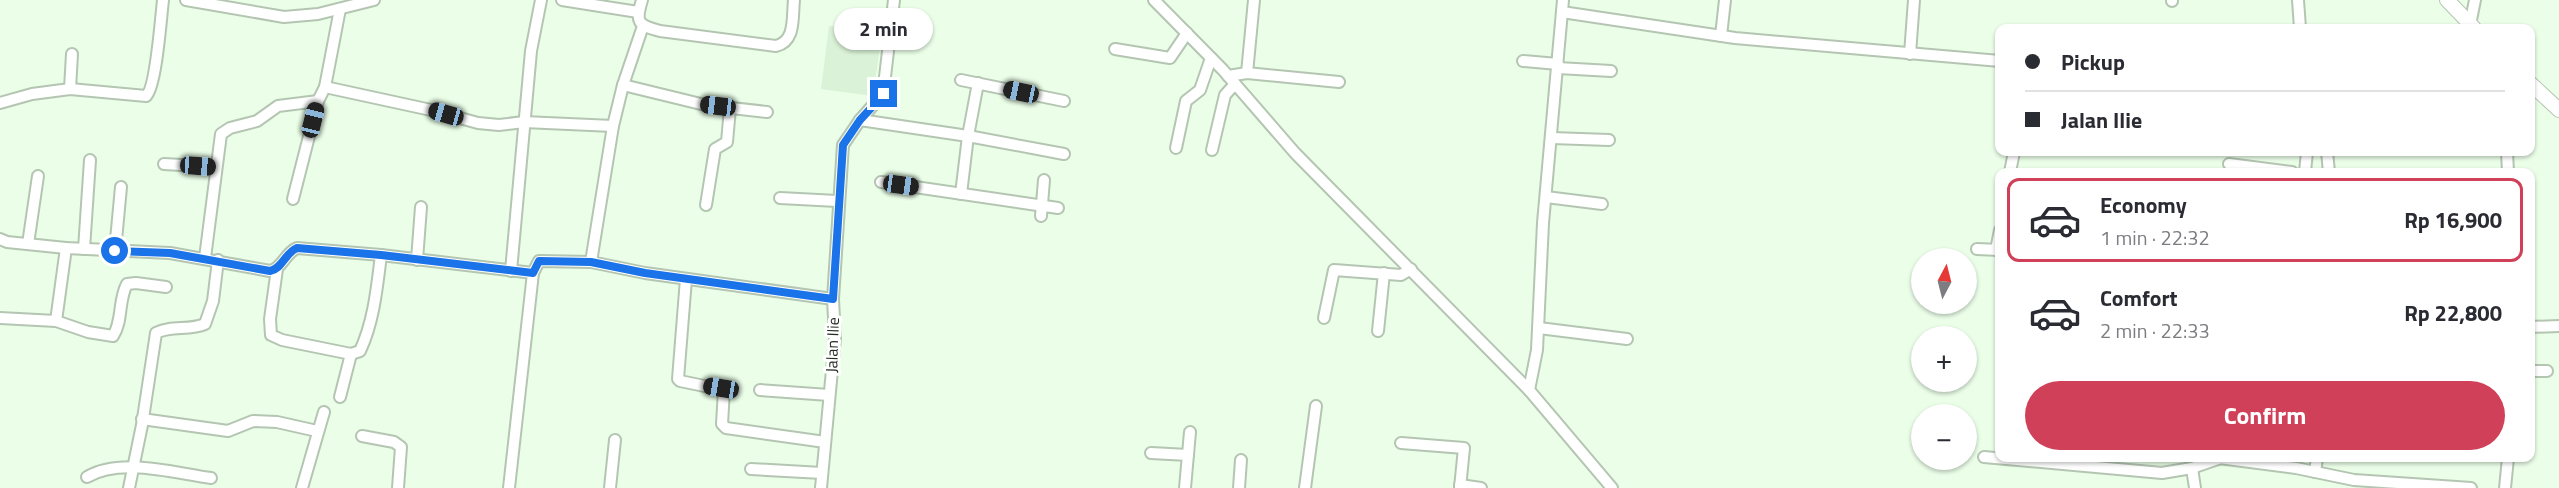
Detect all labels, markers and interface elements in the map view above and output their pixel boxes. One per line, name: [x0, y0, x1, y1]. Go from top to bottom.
callout: 2 min: [834, 7, 934, 49]
text: 2 min: [859, 13, 908, 44]
text: Pickup: [2061, 45, 2125, 79]
car: [1002, 79, 1040, 105]
route end: [870, 80, 897, 107]
car: [699, 95, 737, 117]
car: [300, 100, 326, 140]
car: [426, 100, 466, 128]
text: Jalan Ilie: [2061, 103, 2142, 137]
car: [179, 156, 217, 176]
car: [882, 174, 920, 196]
text: Economy: [2100, 188, 2187, 222]
icon: car: [2028, 193, 2082, 247]
text: Rp 16,900: [2404, 203, 2502, 237]
text: 1 min · 22:32: [2100, 222, 2210, 253]
route start: [101, 237, 128, 264]
north arrow: [1911, 248, 1977, 314]
map controls: [1911, 248, 1977, 470]
text: Comfort: [2100, 281, 2178, 315]
icon: car: [2028, 286, 2082, 340]
text: Rp 22,800: [2404, 296, 2502, 330]
text: 2 min · 22:33: [2100, 315, 2210, 346]
street label: Jalan Ilie: [819, 317, 845, 373]
button: +: [1911, 326, 1977, 392]
car: [702, 376, 740, 400]
button: Confirm: [2025, 381, 2505, 450]
button: −: [1911, 404, 1977, 470]

